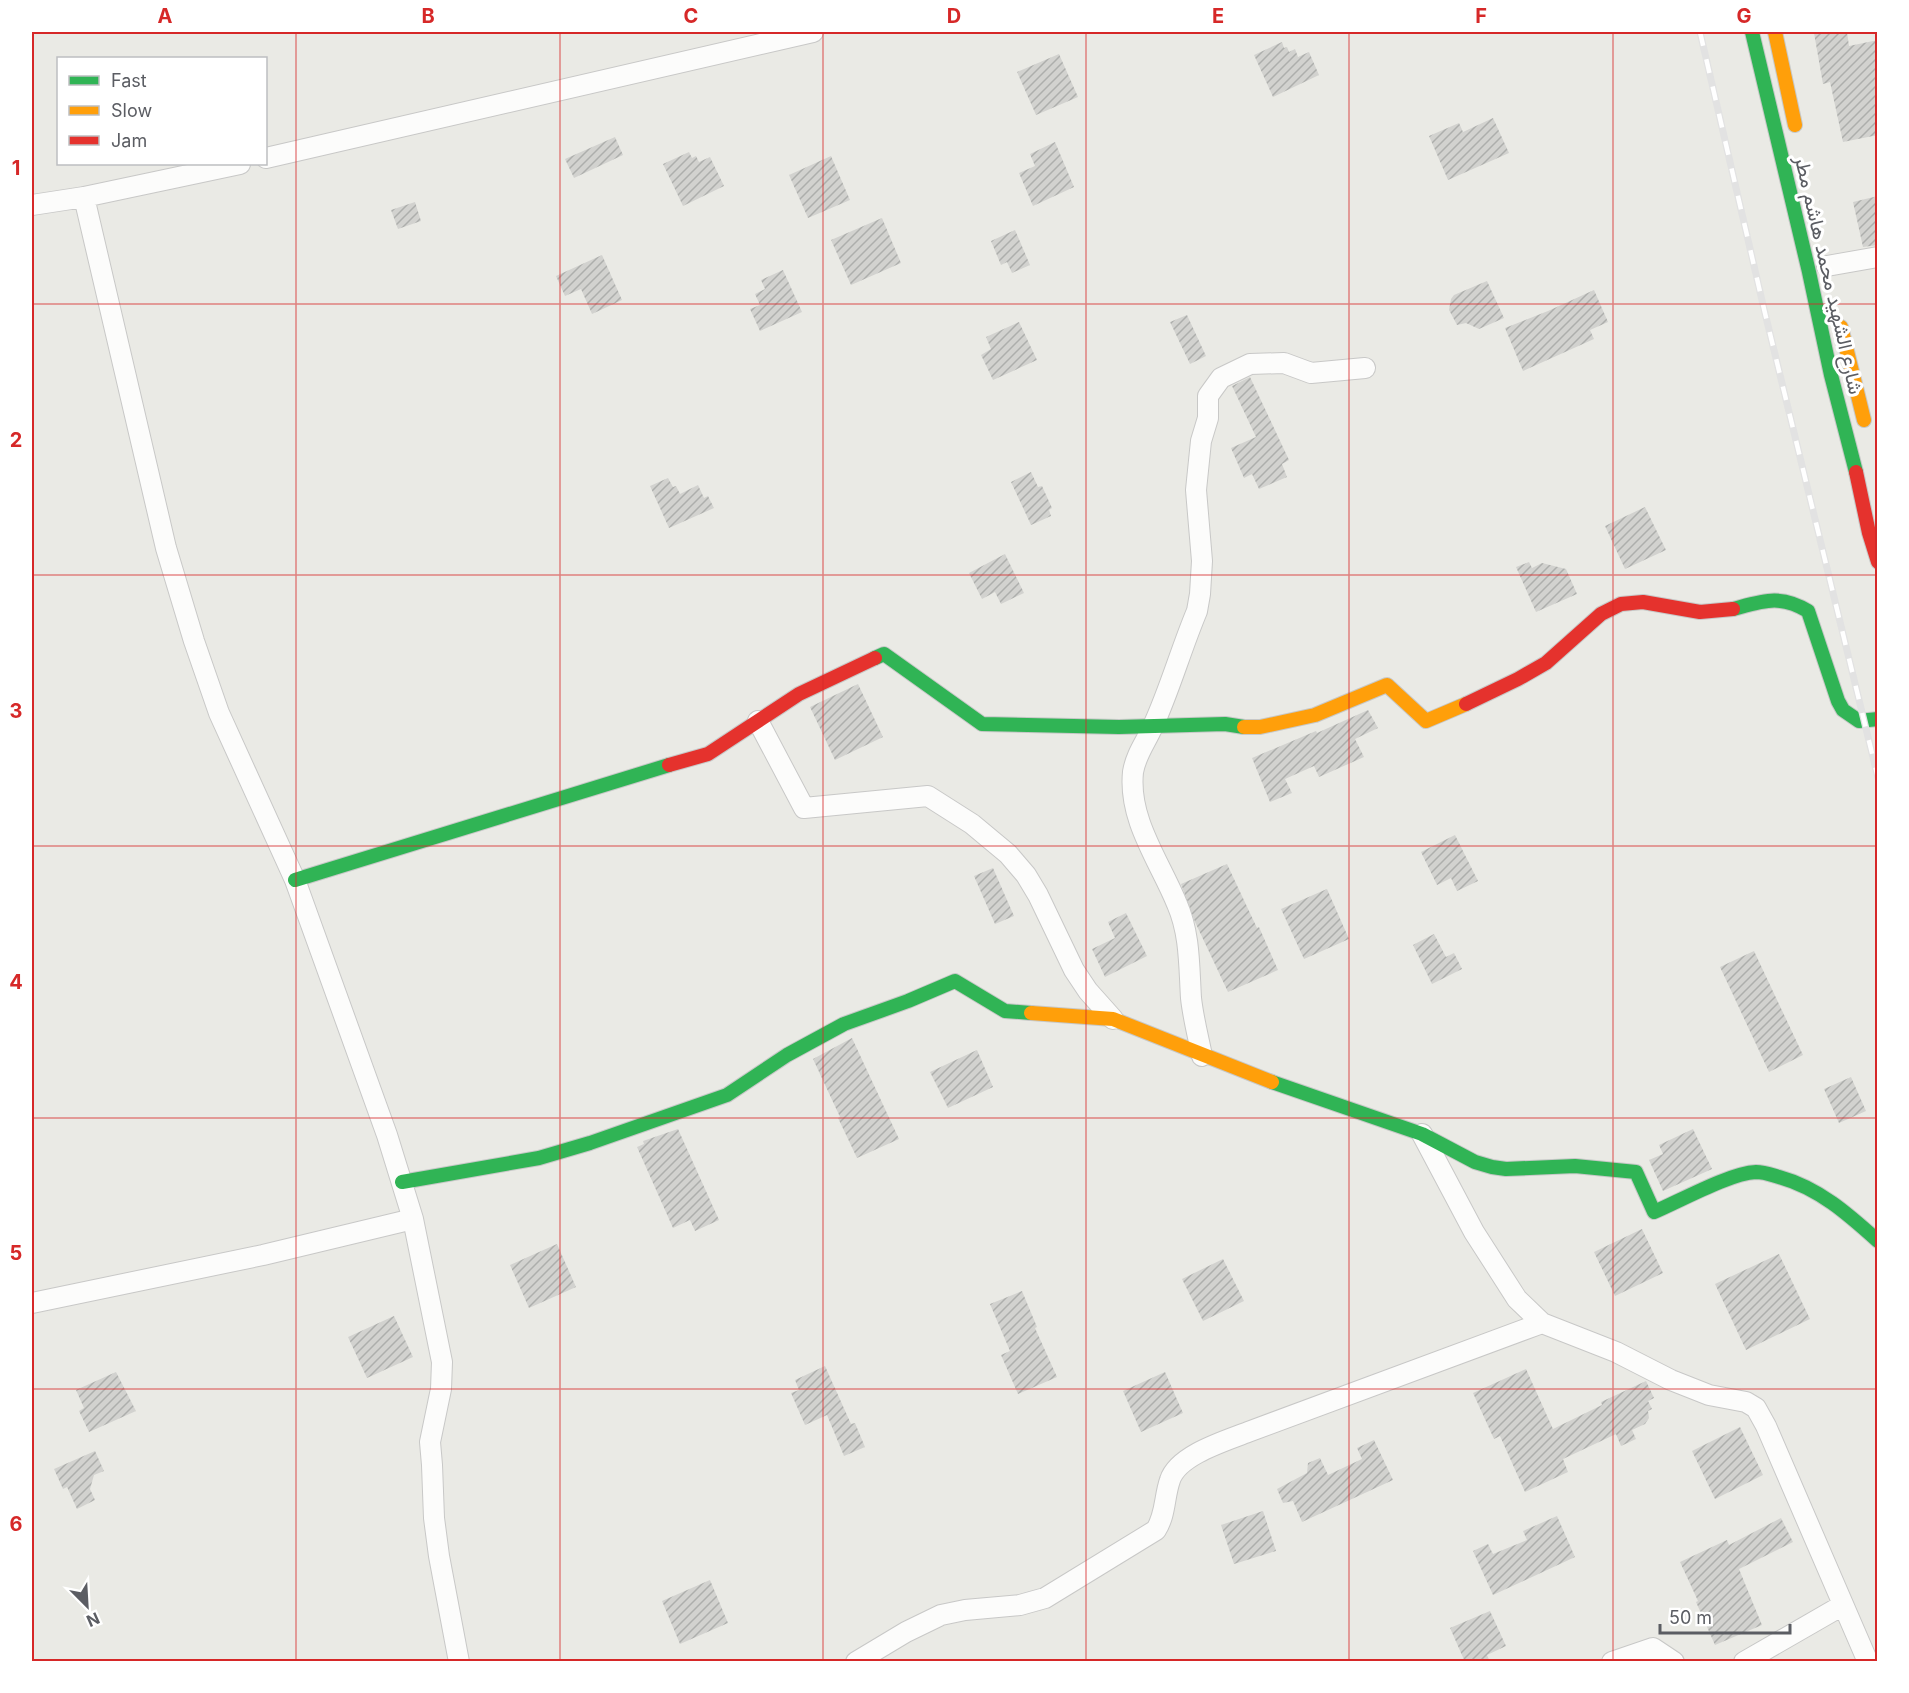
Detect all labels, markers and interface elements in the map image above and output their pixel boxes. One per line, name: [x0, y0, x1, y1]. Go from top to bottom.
text: A: [158, 4, 173, 28]
text: B: [421, 4, 435, 28]
text: C: [684, 4, 698, 28]
text: D: [947, 4, 961, 28]
text: E: [1212, 4, 1224, 28]
text: F: [1475, 4, 1487, 28]
text: G: [1736, 4, 1752, 28]
legend: [57, 57, 267, 165]
text: Fast: [111, 70, 147, 91]
text: Slow: [111, 100, 152, 121]
text: Jam: [111, 130, 147, 151]
street label: شارع الشهيد محمد هاشم مطر: [1788, 153, 1868, 397]
text: 1: [12, 156, 20, 180]
text: 2: [10, 428, 22, 452]
text: 3: [10, 699, 22, 723]
text: 4: [9, 970, 23, 994]
text: 5: [10, 1241, 22, 1265]
text: 6: [10, 1512, 23, 1536]
north arrow: [57, 1576, 117, 1636]
scale bar: [1660, 1597, 1790, 1635]
text: 50 m: [1669, 1607, 1712, 1628]
text: N: [83, 1608, 103, 1631]

